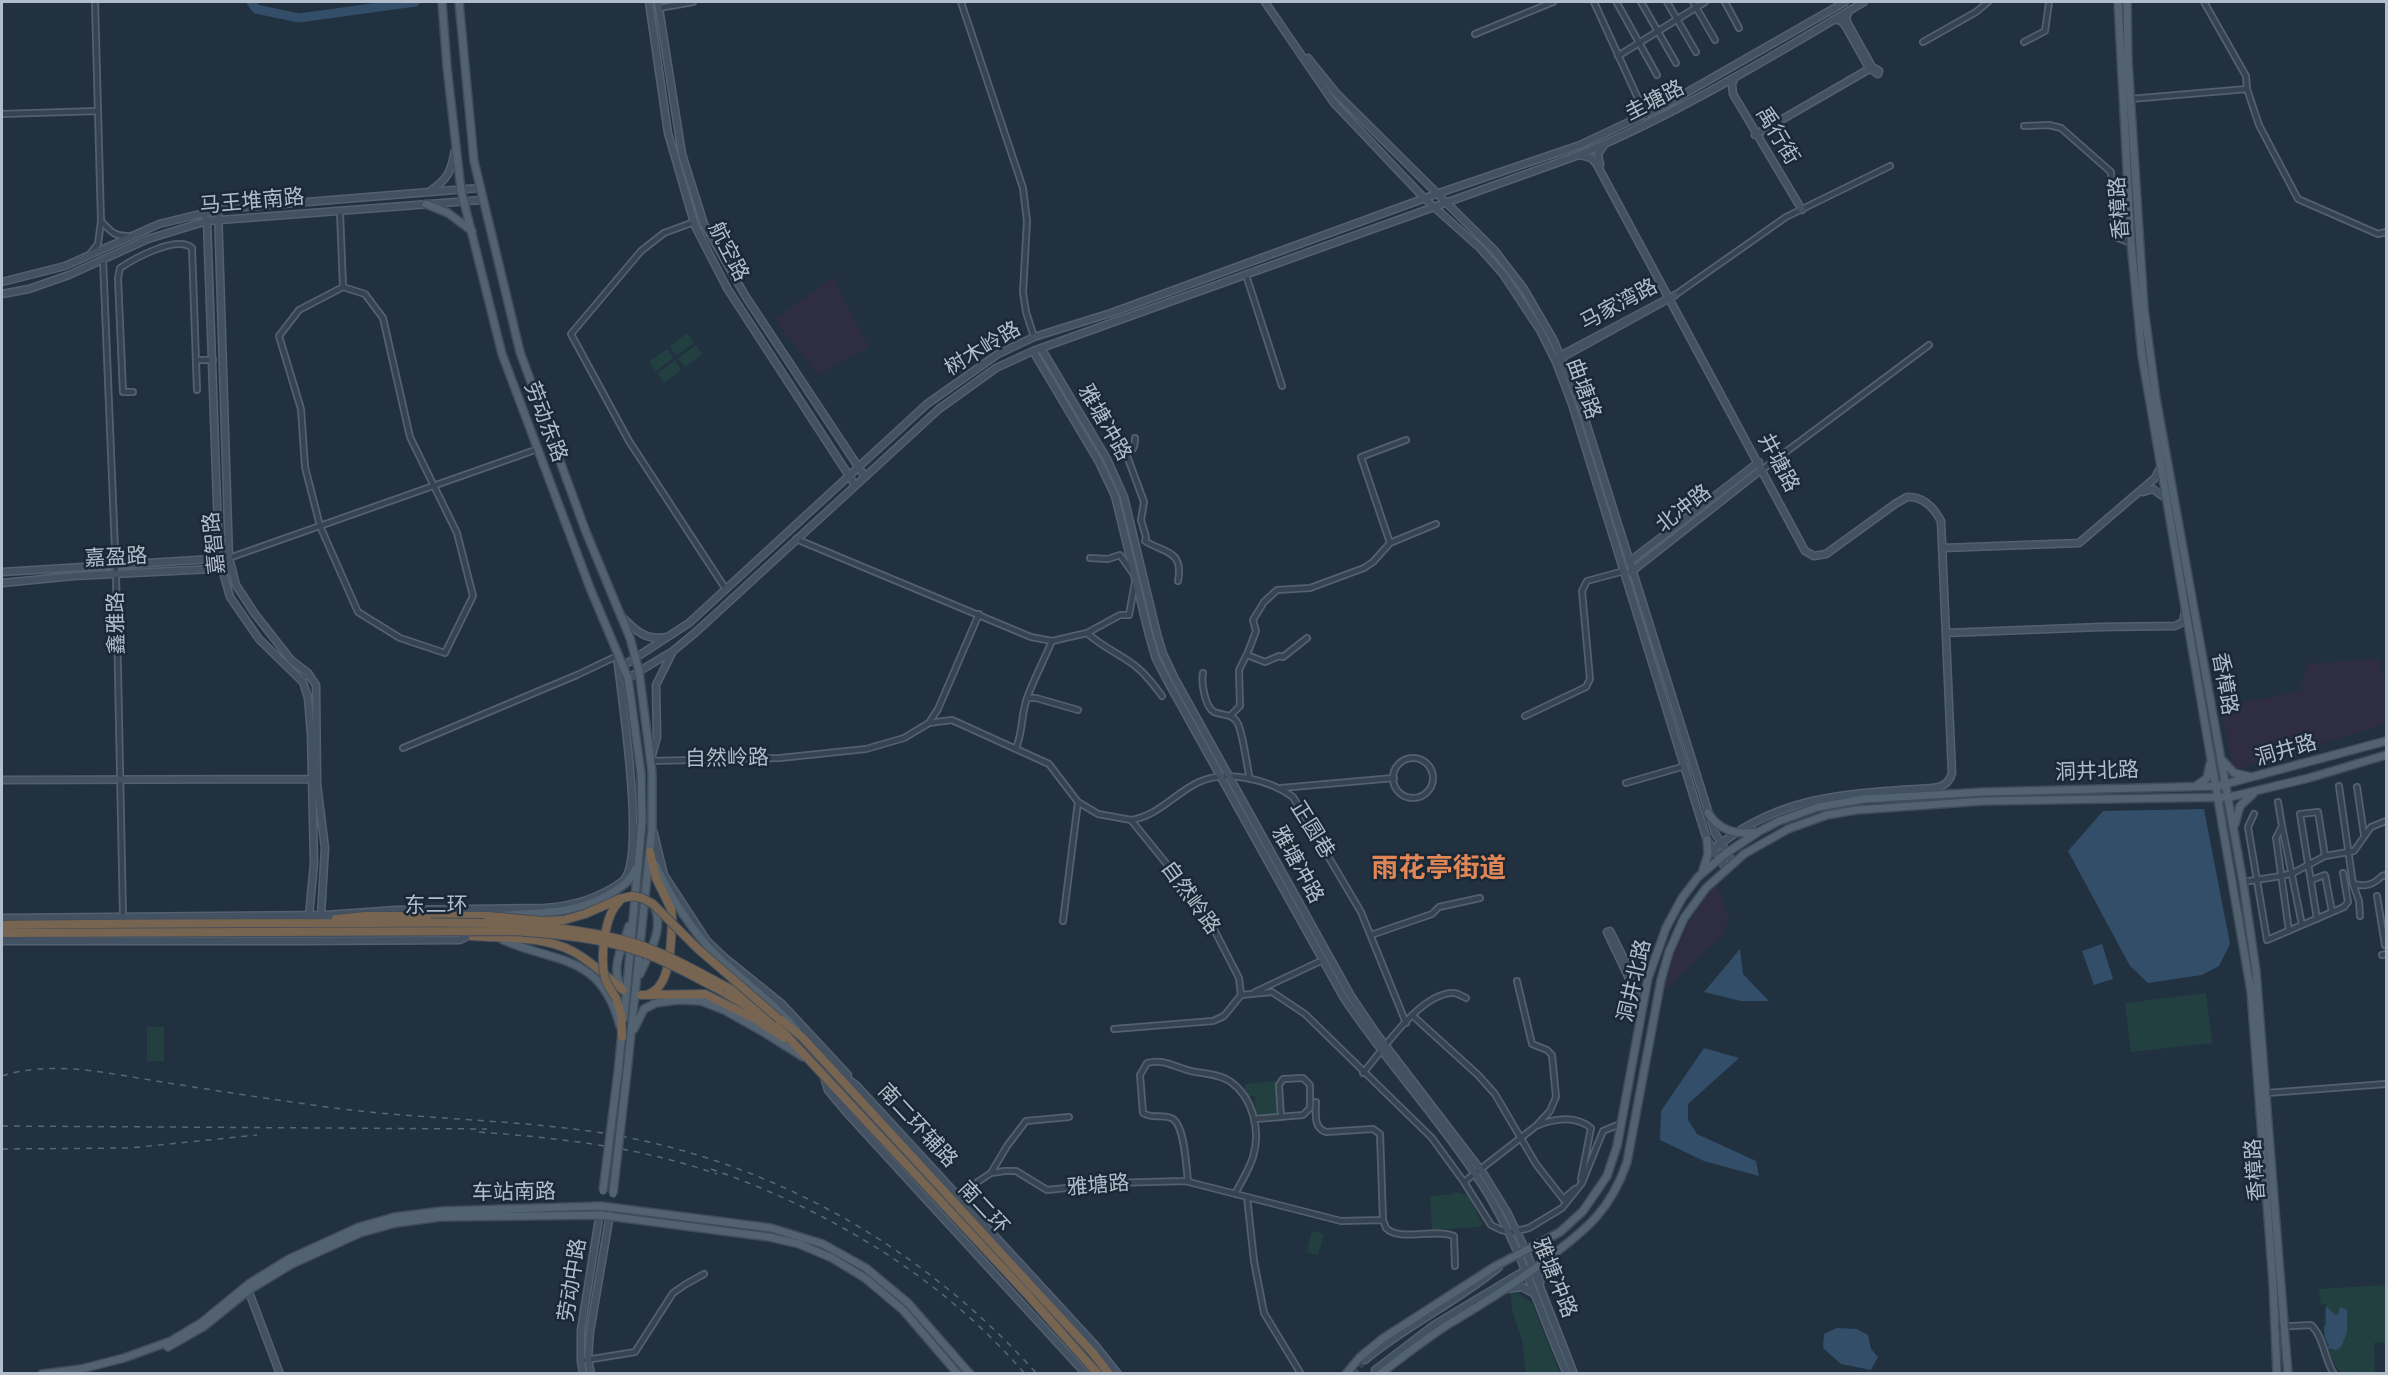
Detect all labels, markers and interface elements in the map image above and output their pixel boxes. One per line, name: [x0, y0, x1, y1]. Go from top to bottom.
street label: 圭塘路: [1621, 75, 1689, 127]
street label: 禹行街: [1750, 103, 1804, 169]
street label: 香樟路: [2105, 176, 2135, 240]
street label: 马王堆南路: [199, 185, 305, 219]
street label: 航空路: [702, 218, 754, 286]
street label: 马家湾路: [1576, 274, 1662, 336]
street label: 树木岭路: [941, 317, 1025, 381]
street label: 曲塘路: [1560, 355, 1606, 423]
street label: 劳动东路: [518, 378, 572, 466]
street label: 雅塘冲路: [1072, 380, 1136, 466]
street label: 井塘路: [1752, 429, 1804, 497]
street label: 北冲路: [1651, 480, 1717, 538]
street label: 嘉智路: [199, 510, 231, 576]
street label: 嘉盈路: [84, 544, 148, 572]
street label: 鑫雅路: [104, 591, 130, 655]
street label: 香樟路: [2206, 651, 2242, 717]
street label: 洞井路: [2252, 730, 2320, 772]
street label: 自然岭路: [685, 746, 769, 772]
street label: 洞井北路: [2055, 758, 2139, 786]
street label: 正圆巷: [1285, 797, 1339, 863]
street label: 雅塘冲路: [1266, 822, 1328, 908]
district label: 雨花亭街道: [1372, 853, 1506, 885]
street label: 自然岭路: [1155, 857, 1225, 939]
street label: 东二环: [405, 893, 467, 919]
street label: 洞井北路: [1613, 937, 1657, 1025]
street label: 南二环辅路: [872, 1079, 962, 1173]
street label: 香樟路: [2241, 1138, 2271, 1202]
street label: 雅塘路: [1066, 1171, 1130, 1201]
street label: 南二环: [952, 1176, 1014, 1240]
street label: 车站南路: [472, 1180, 556, 1206]
street label: 雅塘冲路: [1527, 1234, 1581, 1322]
street label: 劳动中路: [554, 1237, 592, 1323]

